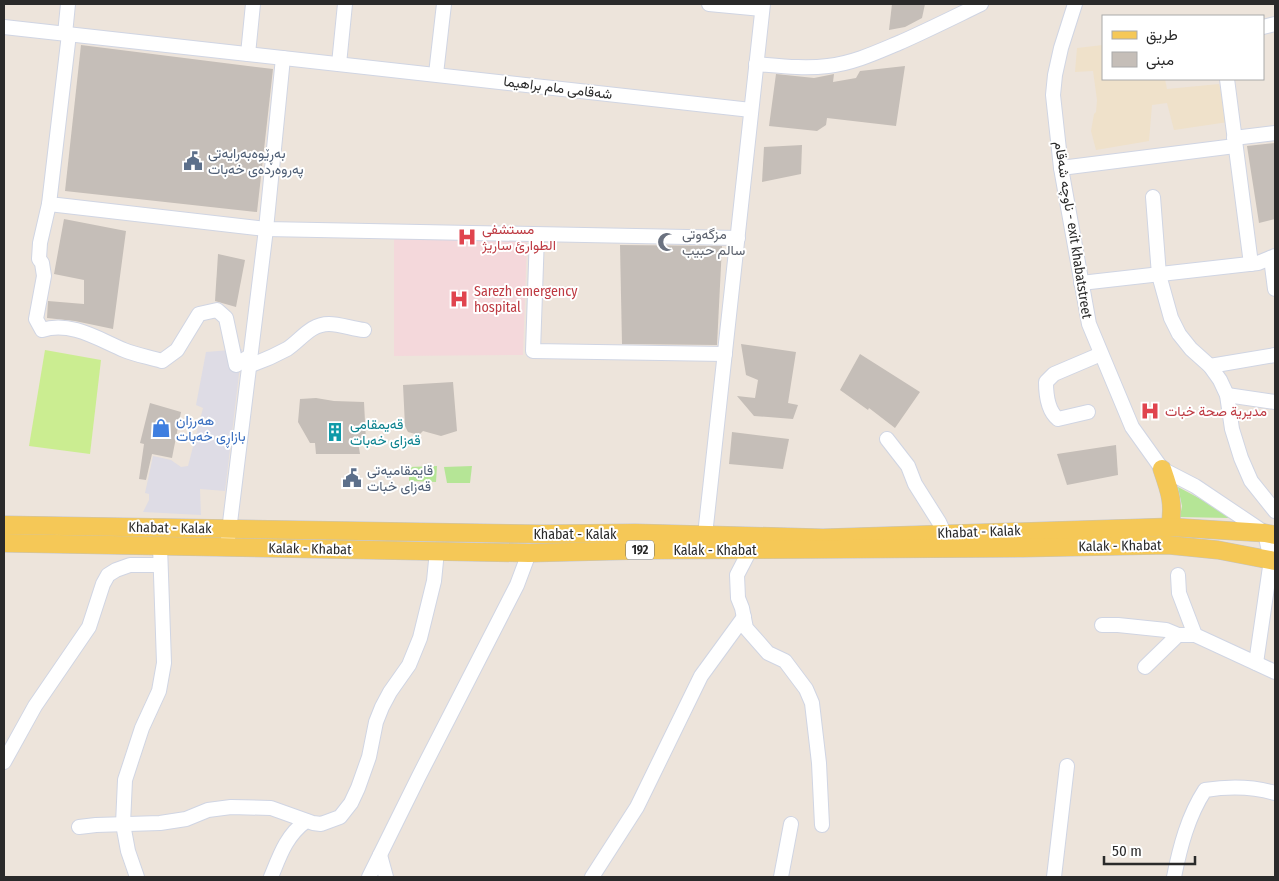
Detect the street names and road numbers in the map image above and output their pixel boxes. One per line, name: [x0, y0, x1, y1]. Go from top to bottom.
street label: شەقامی مام براهیما: [503, 73, 613, 103]
street label: ناوچە شەقام - exit khabatstreet: [1050, 140, 1096, 321]
street label: Khabat - Kalak: [128, 519, 212, 537]
street label: Khabat - Kalak: [937, 522, 1021, 542]
street label: Khabat - Kalak: [533, 526, 617, 543]
street label: Kalak - Khabat: [1078, 537, 1162, 555]
street label: Kalak - Khabat: [268, 540, 352, 558]
road number: 192: [626, 540, 654, 560]
street label: Kalak - Khabat: [673, 542, 757, 559]

